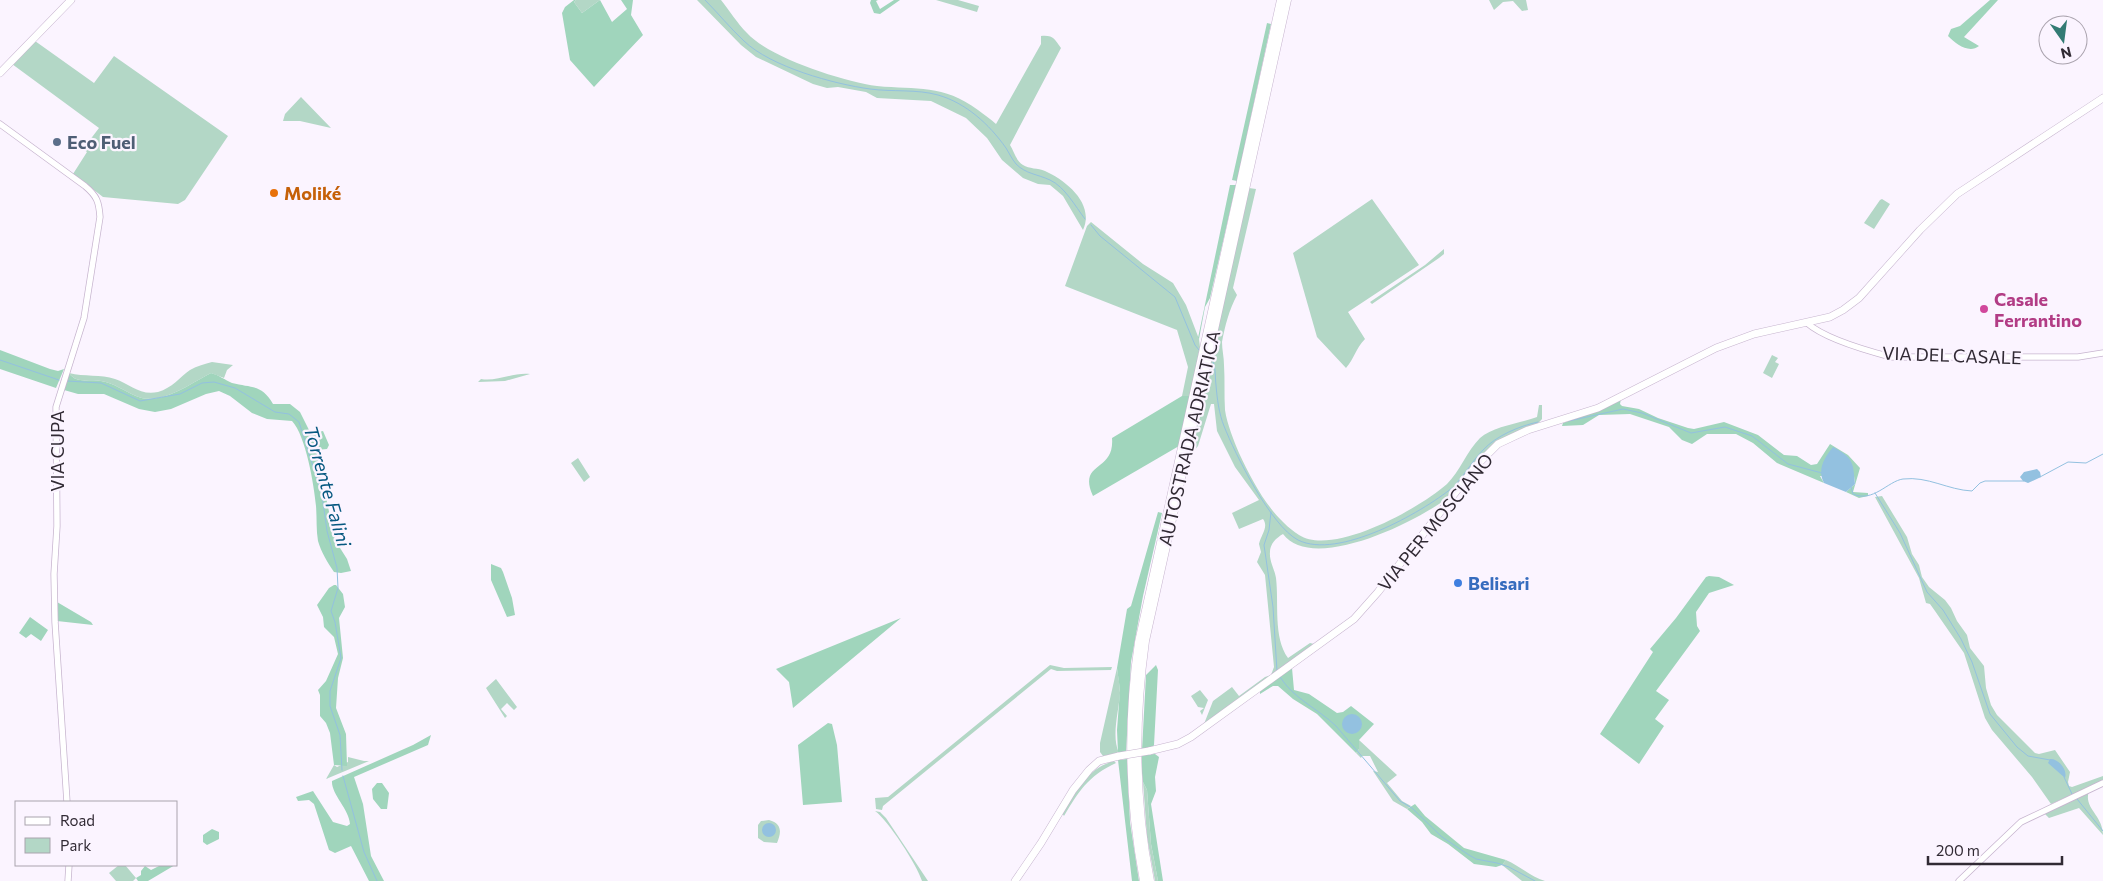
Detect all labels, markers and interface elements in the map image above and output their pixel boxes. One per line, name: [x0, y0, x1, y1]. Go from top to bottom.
north arrow: [2038, 15, 2088, 65]
text: N: [2059, 44, 2073, 63]
place label: Eco Fuel: [67, 131, 136, 153]
marker: Eco Fuel: [51, 136, 63, 148]
place label: Moliké: [284, 182, 341, 204]
marker: Moliké: [268, 187, 280, 199]
place label: Casale Ferrantino: [1994, 288, 2082, 331]
marker: Casale Ferrantino: [1978, 303, 1990, 315]
street label: AUTOSTRADA ADRIATICA: [1153, 328, 1225, 548]
street label: VIA DEL CASALE: [1882, 342, 2022, 368]
street label: VIA CUPA: [46, 410, 68, 492]
water label: Torrente Falini: [300, 423, 357, 550]
street label: VIA PER MOSCIANO: [1373, 449, 1497, 595]
place label: Belisari: [1468, 572, 1530, 594]
marker: Belisari: [1452, 577, 1464, 589]
legend: [15, 801, 178, 866]
text: Road: [60, 811, 95, 829]
scale bar: [1928, 834, 2062, 866]
text: Park: [60, 836, 91, 854]
text: 200 m: [1936, 841, 1980, 859]

